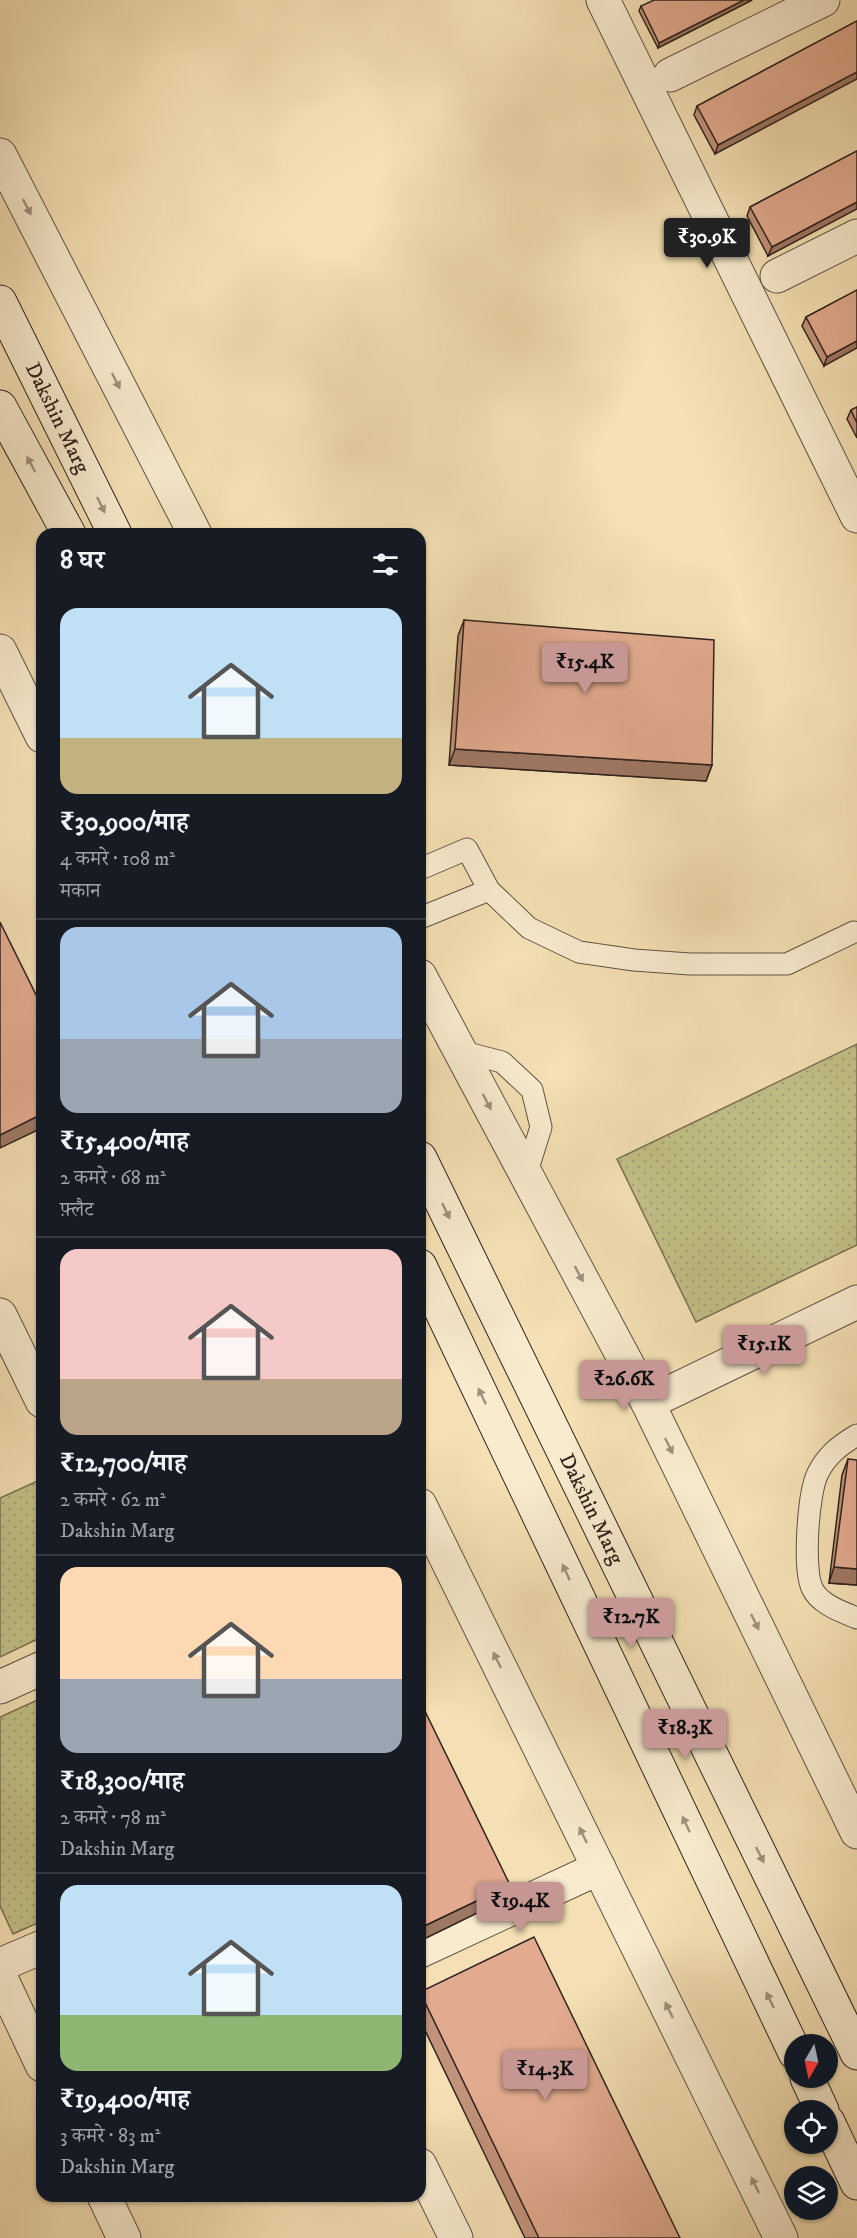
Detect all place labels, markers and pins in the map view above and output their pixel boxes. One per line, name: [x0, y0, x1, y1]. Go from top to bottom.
pin: ₹30.9K: [658, 218, 756, 269]
pin: ₹15.4K: [536, 643, 634, 694]
pin: ₹15.1K: [715, 1325, 813, 1376]
pin: ₹26.6K: [575, 1360, 673, 1411]
pin: ₹12.7K: [582, 1598, 680, 1649]
pin: ₹18.3K: [636, 1709, 734, 1760]
pin: ₹19.4K: [471, 1882, 569, 1933]
pin: ₹14.3K: [496, 2050, 594, 2101]

